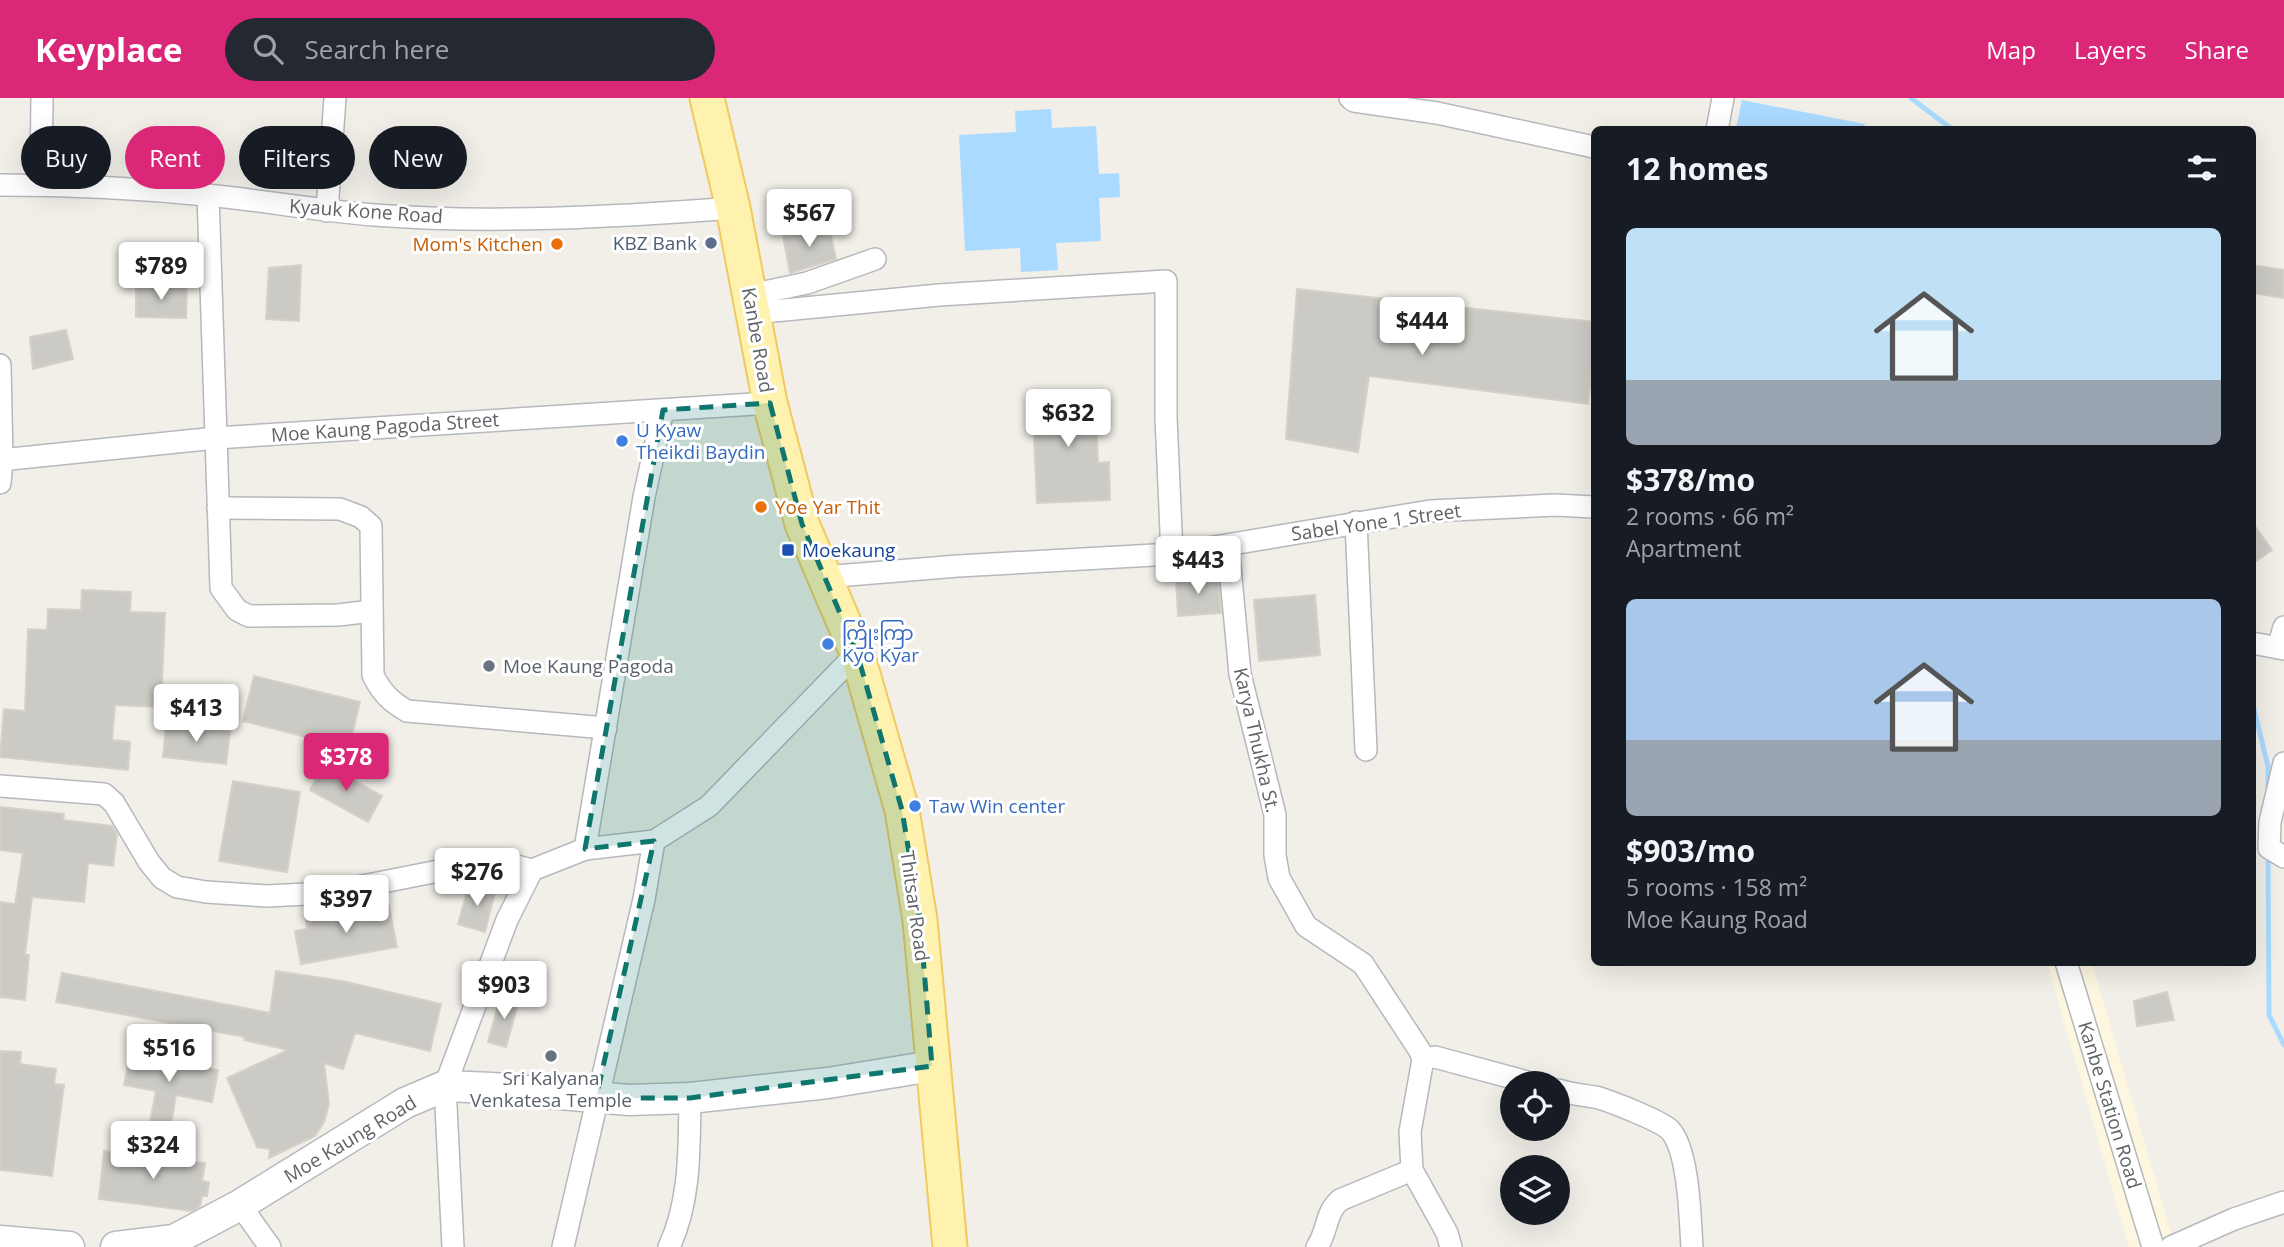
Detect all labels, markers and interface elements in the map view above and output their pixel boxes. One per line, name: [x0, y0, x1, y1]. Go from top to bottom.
search box: [225, 18, 715, 81]
text: Keyplace: [35, 27, 183, 72]
icon: search: [249, 30, 287, 68]
text: Search here: [305, 31, 449, 67]
text: Map: [1986, 33, 2036, 66]
text: Layers: [2074, 33, 2147, 66]
text: Share: [2185, 33, 2249, 66]
chip: Buy: [21, 126, 111, 189]
chip: Rent: [125, 126, 225, 189]
chip: Filters: [239, 126, 355, 189]
chip: New: [369, 126, 467, 189]
text: 12 homes: [1626, 148, 1769, 189]
icon: filters: [2183, 149, 2221, 187]
pin: $567: [768, 190, 850, 249]
street label: Kyauk Kone Road: [288, 193, 444, 229]
text: $567: [783, 196, 835, 228]
place label: KBZ Bank: [613, 230, 697, 256]
place label: Mom's Kitchen: [412, 231, 543, 257]
marker: KBZ Bank: [703, 235, 719, 251]
marker: Mom's Kitchen: [549, 236, 565, 252]
pin: $789: [120, 242, 202, 302]
text: $789: [135, 249, 187, 281]
icon: home: [1861, 273, 1987, 399]
street label: Kanbe Road: [736, 285, 780, 395]
pin: $444: [1381, 298, 1463, 357]
text: $444: [1396, 304, 1448, 336]
pin: $632: [1027, 390, 1109, 449]
text: $632: [1042, 396, 1094, 428]
street label: Moe Kaung Pagoda Street: [270, 406, 500, 448]
place label: U Kyaw Theikdi Baydin: [636, 417, 765, 465]
marker: U Kyaw Theikdi Baydin: [614, 433, 630, 449]
text: $378/mo: [1626, 459, 1755, 500]
place label: Yoe Yar Thit: [775, 494, 880, 520]
street label: Sabel Yone 1 Street: [1289, 497, 1463, 547]
marker: Yoe Yar Thit: [753, 499, 769, 515]
text: 2 rooms · 66 m²: [1626, 500, 1794, 532]
text: Apartment: [1626, 532, 1742, 564]
pin: $443: [1157, 536, 1239, 596]
place label: Moekaung: [802, 537, 895, 563]
marker: Moekaung: [780, 542, 796, 558]
text: $443: [1172, 543, 1224, 575]
place label: ကြိုးကြာ Kyo Kyar: [842, 619, 919, 668]
marker: ကြိုးကြာ Kyo Kyar: [820, 636, 836, 652]
icon: home: [1861, 644, 1987, 770]
place label: Moe Kaung Pagoda: [503, 653, 674, 679]
marker: Moe Kaung Pagoda: [481, 658, 497, 674]
street label: Karya Thukha St.: [1228, 665, 1286, 815]
pin: $413: [155, 684, 237, 744]
text: $413: [170, 691, 222, 723]
pin: $378: [305, 734, 387, 793]
text: $378: [320, 740, 372, 772]
place label: Taw Win center: [929, 793, 1065, 819]
marker: Taw Win center: [907, 798, 923, 814]
text: $903/mo: [1626, 830, 1755, 871]
pin: $276: [436, 848, 518, 908]
street label: Thitsar Road: [894, 849, 936, 963]
text: $276: [451, 855, 503, 887]
text: 5 rooms · 158 m²: [1626, 871, 1807, 903]
pin: $397: [305, 876, 387, 935]
text: $397: [320, 882, 372, 914]
text: Moe Kaung Road: [1626, 903, 1808, 935]
pin: $903: [463, 962, 545, 1021]
text: $903: [478, 968, 530, 1000]
street label: Kanbe Station Road: [2072, 1018, 2148, 1192]
pin: $516: [128, 1024, 210, 1084]
text: $516: [143, 1031, 195, 1063]
marker: Sri Kalyana Venkatesa Temple: [543, 1048, 559, 1064]
place label: Sri Kalyana Venkatesa Temple: [470, 1065, 632, 1113]
map controls: [1500, 1071, 1570, 1225]
button: locate: [1500, 1071, 1570, 1141]
street label: Moe Kaung Road: [279, 1089, 421, 1189]
pin: $324: [112, 1122, 194, 1181]
text: $324: [127, 1128, 179, 1160]
button: layers: [1500, 1155, 1570, 1225]

